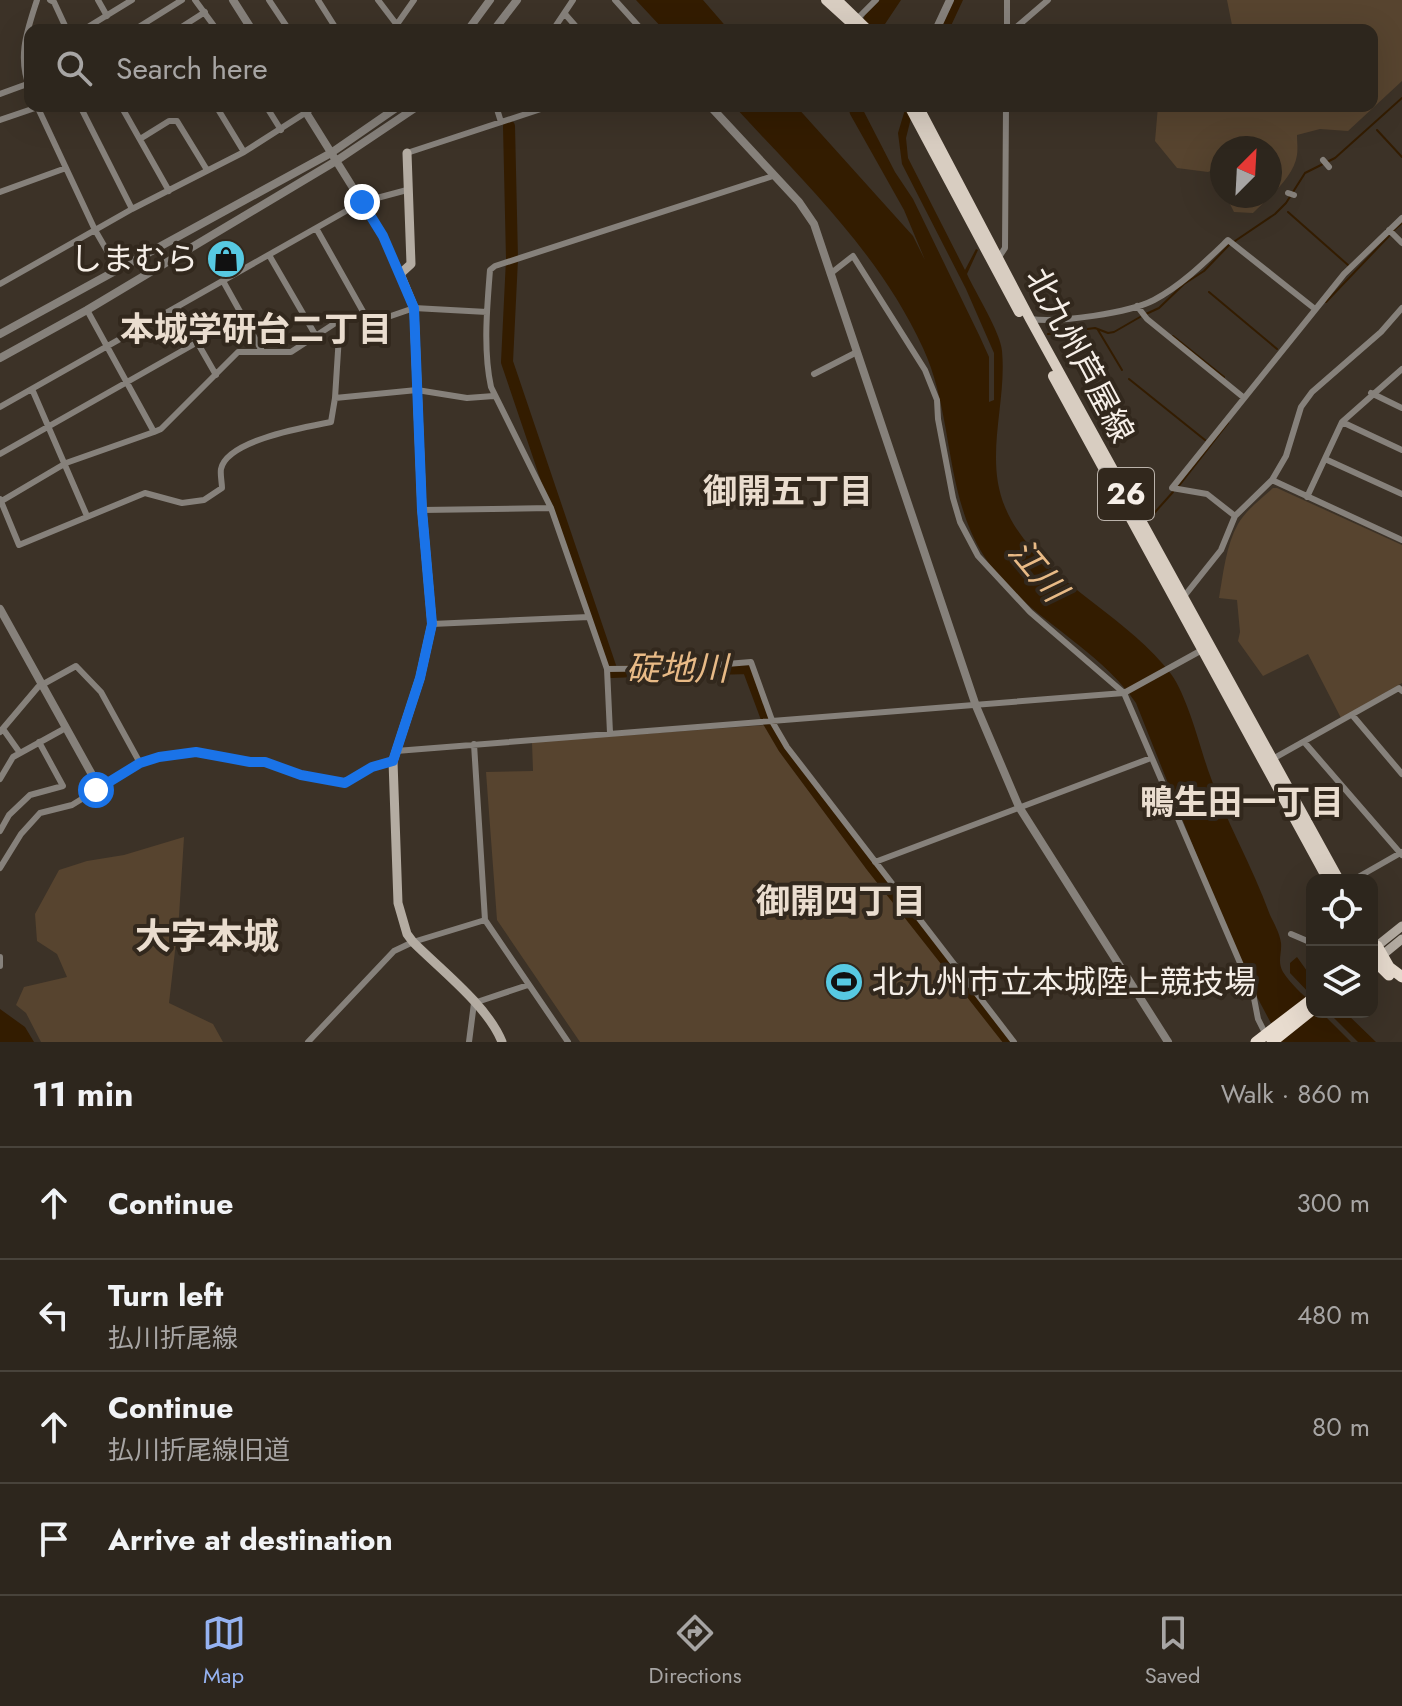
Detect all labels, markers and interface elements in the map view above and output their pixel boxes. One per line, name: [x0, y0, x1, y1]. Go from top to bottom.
search box: [24, 24, 1378, 112]
icon: search: [52, 46, 96, 90]
text: Search here: [116, 47, 268, 90]
north arrow: [1210, 136, 1282, 208]
route end: [344, 184, 380, 220]
place label: しまむら: [70, 236, 198, 282]
shop icon: しまむら: [205, 238, 247, 280]
street label: 北九州芦屋線: [1015, 259, 1145, 451]
district label: 本城学研台二丁目: [120, 305, 392, 354]
district label: 御開五丁目: [703, 467, 873, 516]
road number: 26: [1098, 468, 1154, 520]
water label: 江川: [997, 529, 1080, 614]
water label: 碇地川: [626, 644, 731, 693]
route start: [78, 772, 114, 808]
district label: 鴨生田一丁目: [1140, 778, 1344, 827]
map controls: [1306, 874, 1378, 1018]
button: locate: [1306, 874, 1378, 946]
district label: 御開四丁目: [756, 877, 926, 926]
district label: 大字本城: [135, 910, 279, 962]
button: layers: [1306, 946, 1378, 1018]
place label: 北九州市立本城陸上競技場: [872, 959, 1256, 1005]
sports icon: 北九州市立本城陸上競技場: [823, 961, 865, 1003]
text: 11 min: [32, 1070, 134, 1119]
text: Walk · 860 m: [1221, 1075, 1370, 1113]
icon: ahead: [32, 1181, 76, 1225]
text: Continue: [108, 1182, 234, 1225]
text: 300 m: [1297, 1184, 1370, 1222]
text: Turn left: [108, 1274, 223, 1317]
icon: left: [32, 1293, 76, 1337]
text: 480 m: [1297, 1296, 1370, 1334]
text: 払川折尾線: [108, 1319, 238, 1357]
text: Continue: [108, 1386, 234, 1429]
icon: ahead: [32, 1405, 76, 1449]
text: 80 m: [1312, 1408, 1370, 1446]
text: 払川折尾線旧道: [108, 1431, 290, 1469]
icon: arrive: [32, 1517, 76, 1561]
text: Arrive at destination: [108, 1518, 393, 1561]
tab: Map: [202, 1611, 246, 1691]
tab: Directions: [649, 1611, 742, 1691]
tab: Saved: [1145, 1611, 1200, 1691]

